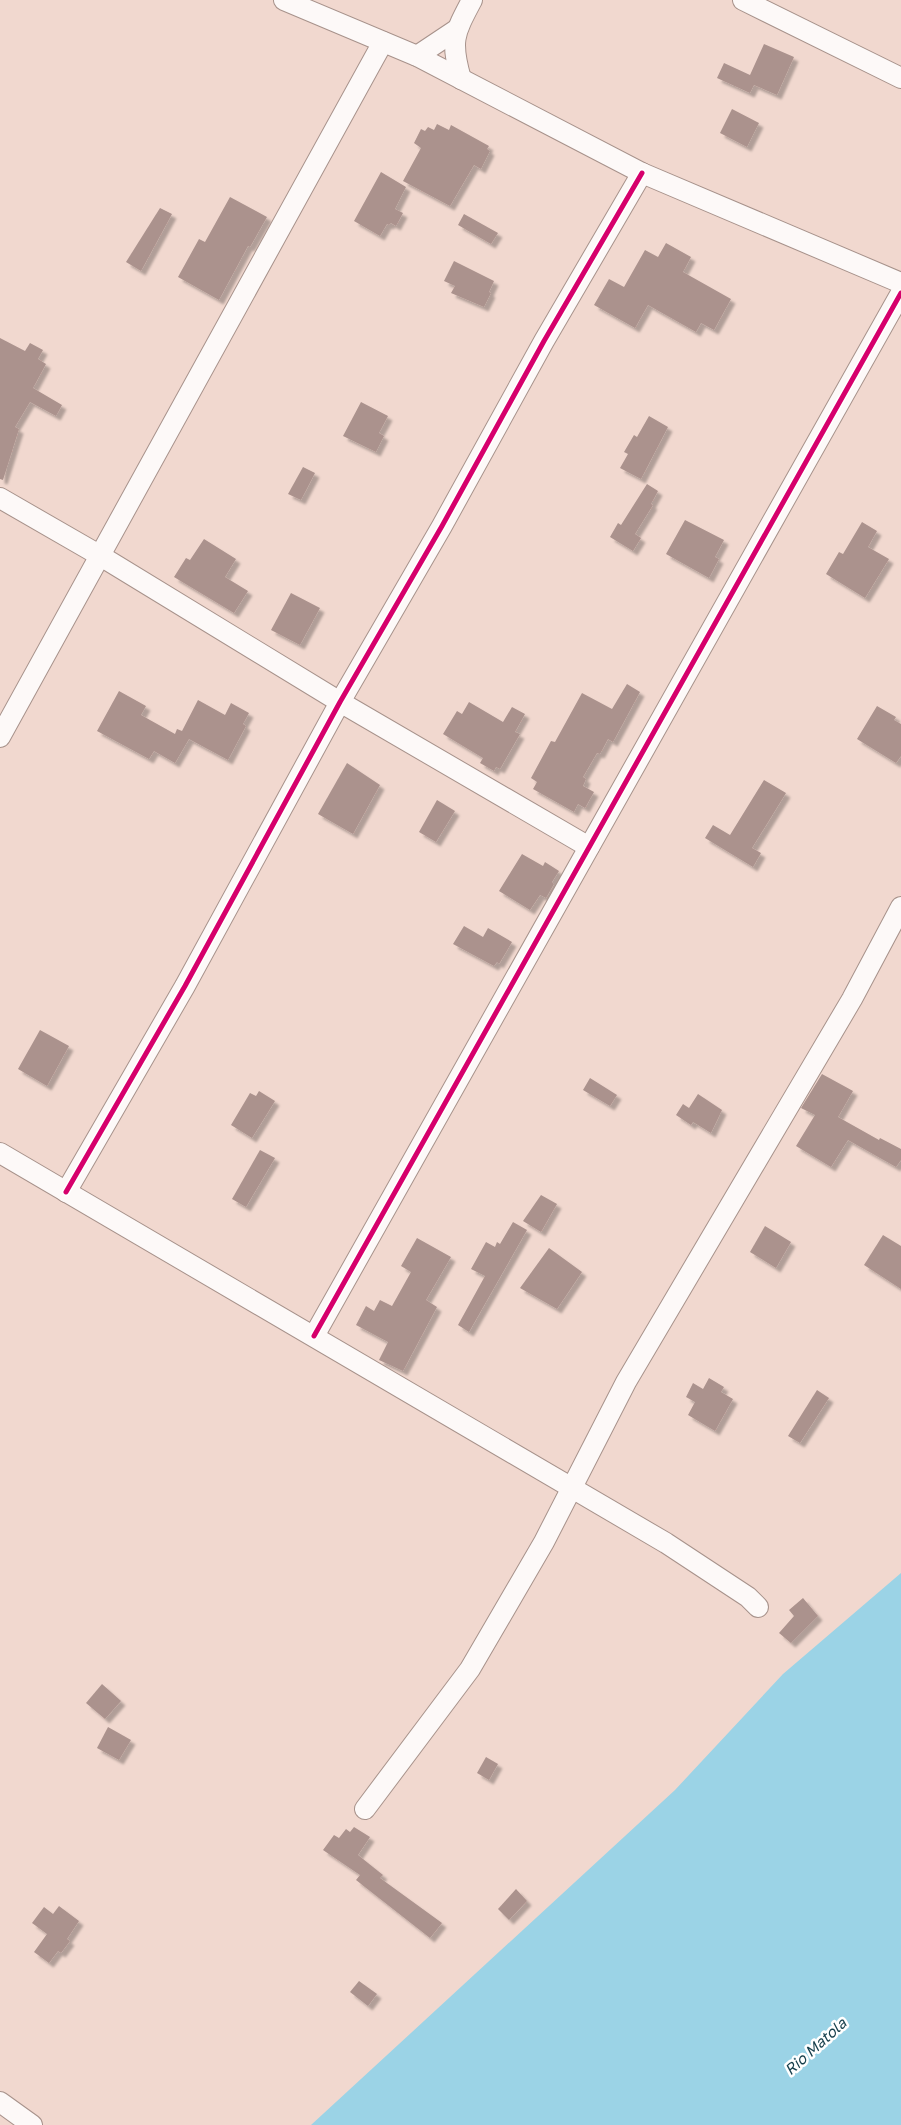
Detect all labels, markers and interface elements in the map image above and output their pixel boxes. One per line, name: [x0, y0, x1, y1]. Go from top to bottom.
water label: Rio Matola: [781, 2013, 850, 2078]

